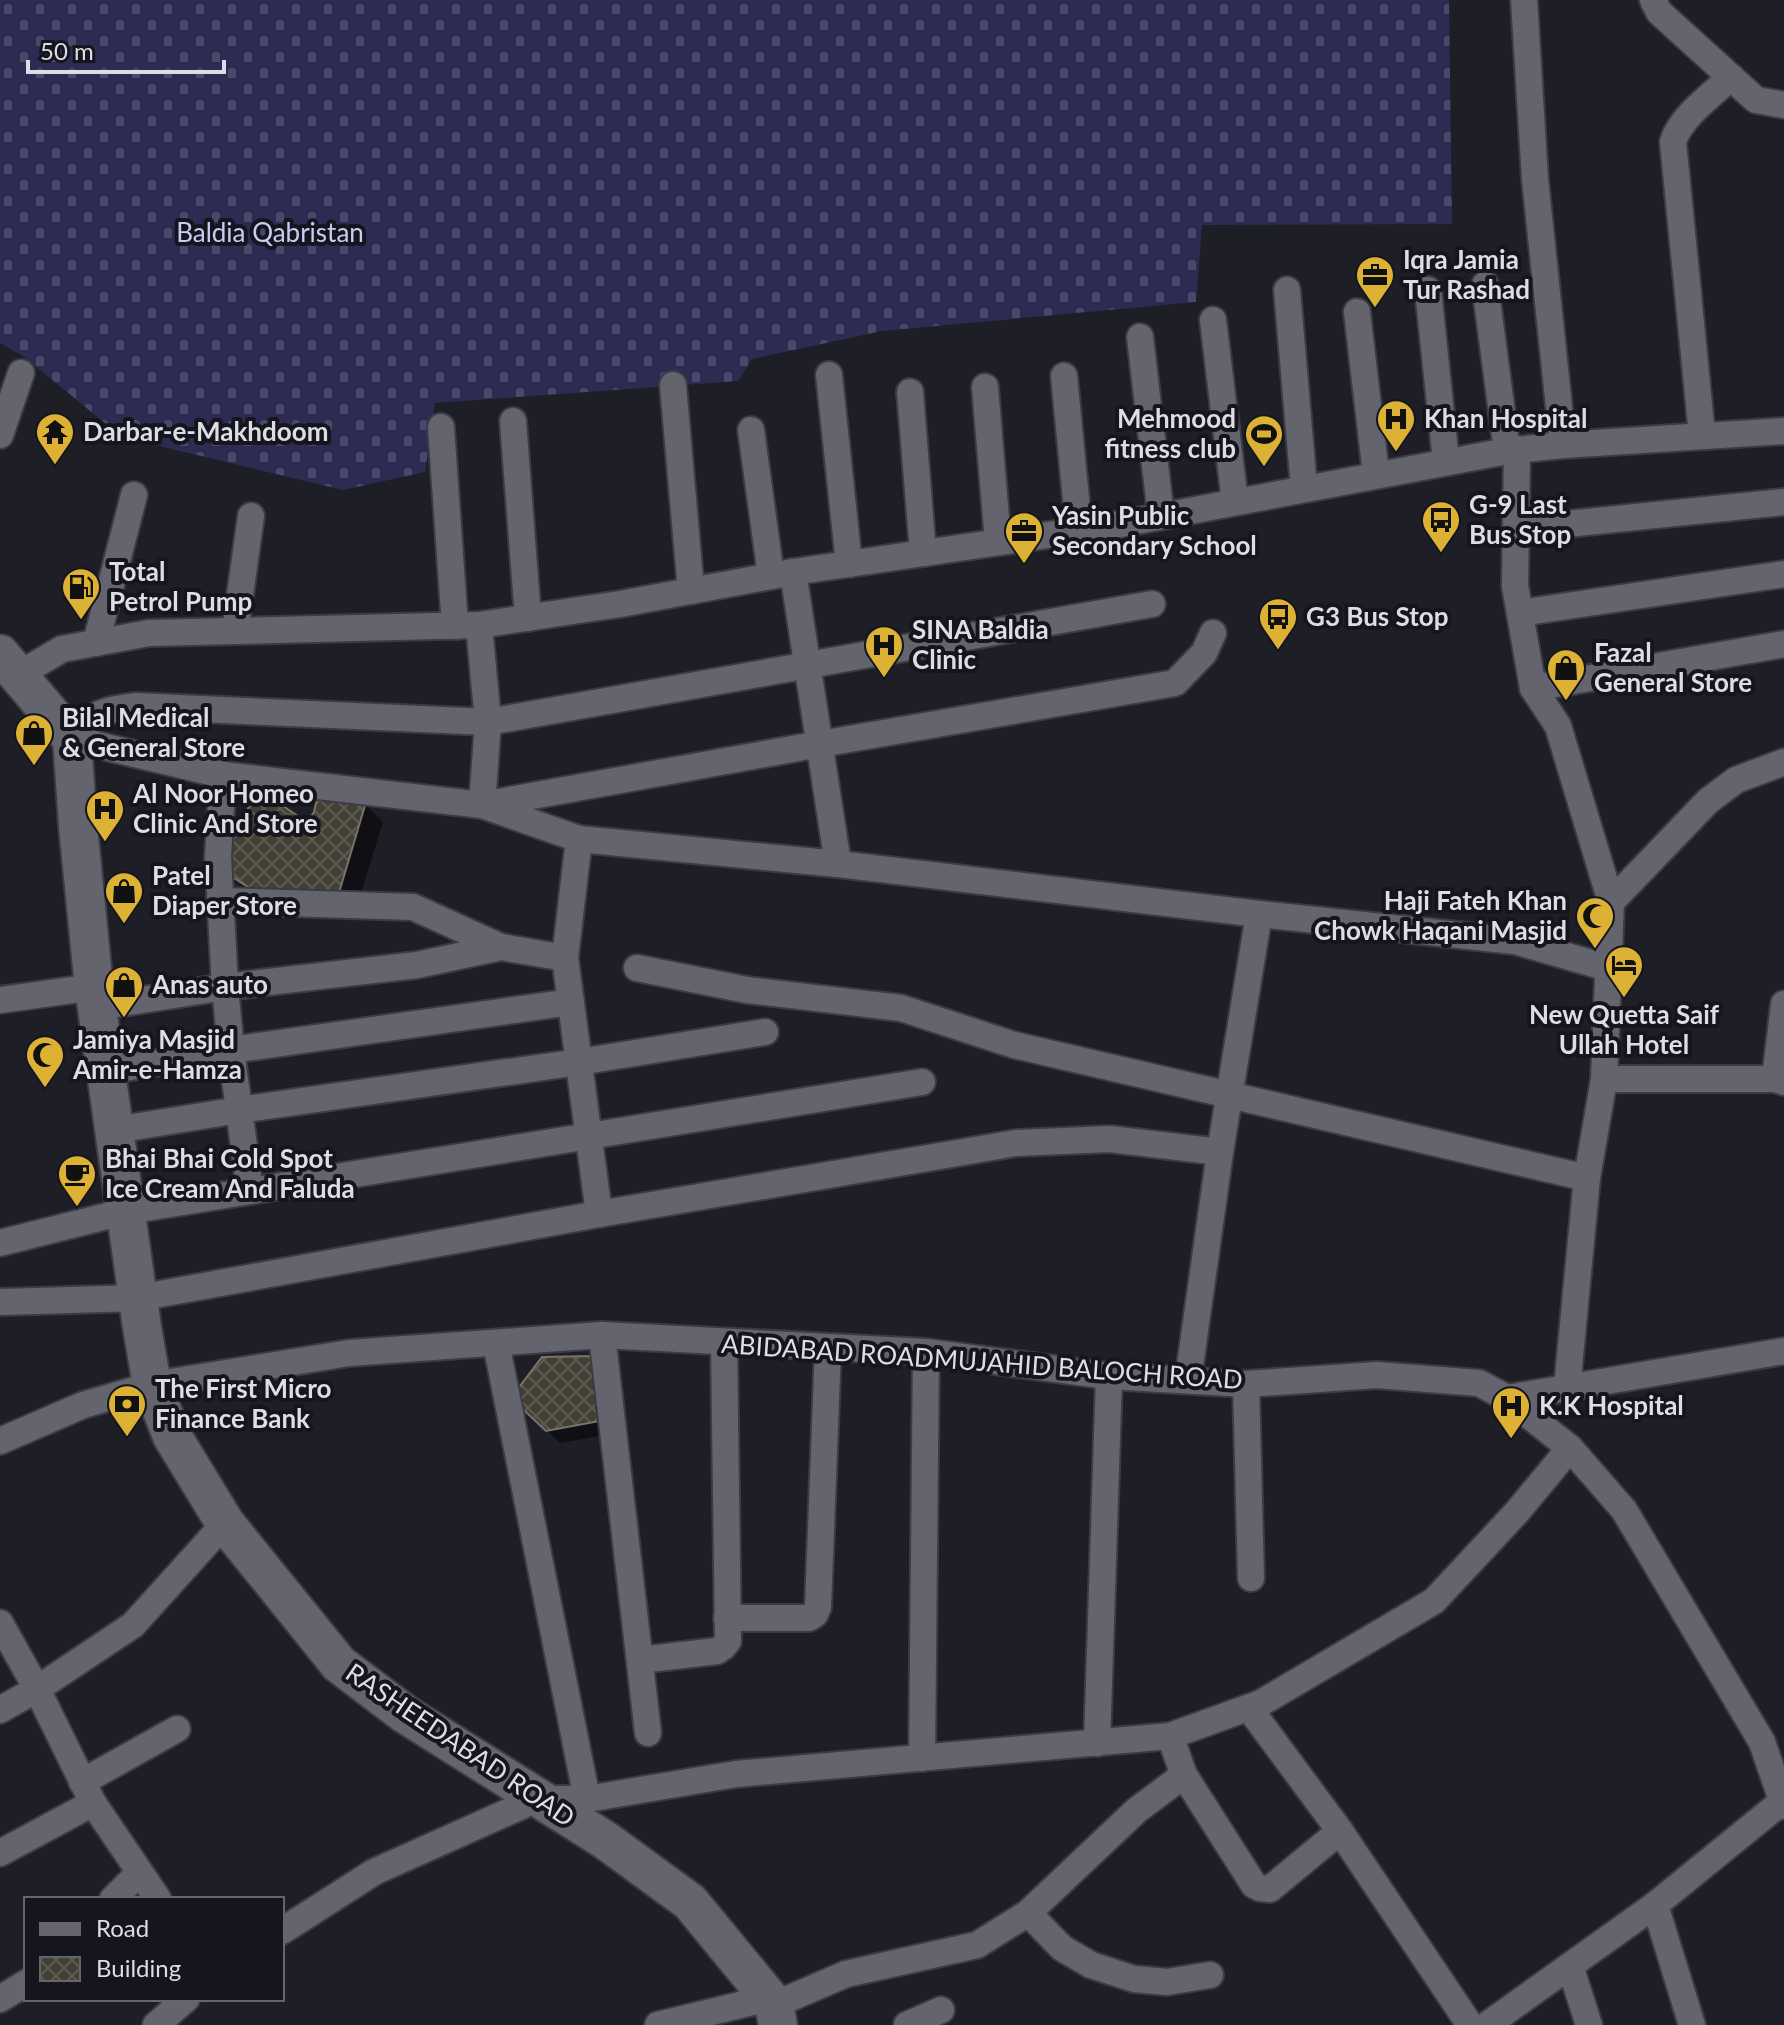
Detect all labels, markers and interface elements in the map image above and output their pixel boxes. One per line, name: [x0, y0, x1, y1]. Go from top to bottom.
scale bar: [28, 24, 224, 74]
text: 50 m: [40, 36, 94, 65]
park label: Baldia Qabristan: [176, 216, 364, 248]
place label: Iqra Jamia Tur Rashad: [1403, 243, 1530, 305]
office icon: Iqra Jamia Tur Rashad: [1354, 254, 1396, 309]
hospital icon: Khan Hospital: [1375, 398, 1417, 453]
place label: Mehmood fitness club: [1105, 402, 1236, 464]
place label: Khan Hospital: [1424, 402, 1587, 434]
temple icon: Darbar-e-Makhdoom: [34, 411, 76, 466]
sports icon: Mehmood fitness club: [1243, 413, 1285, 468]
place label: Darbar-e-Makhdoom: [83, 415, 328, 447]
place label: G-9 Last Bus Stop: [1469, 488, 1571, 550]
place label: Yasin Public Secondary School: [1051, 499, 1257, 561]
bus stop icon: G-9 Last Bus Stop: [1420, 499, 1462, 554]
office icon: Yasin Public Secondary School: [1003, 510, 1045, 565]
place label: Total Petrol Pump: [109, 555, 252, 617]
fuel station icon: Total Petrol Pump: [60, 566, 102, 621]
bus stop icon: G3 Bus Stop: [1257, 596, 1299, 651]
place label: G3 Bus Stop: [1306, 600, 1449, 632]
place label: SINA Baldia Clinic: [912, 613, 1049, 675]
hospital icon: SINA Baldia Clinic: [863, 624, 905, 679]
place label: Fazal General Store: [1594, 636, 1752, 698]
shop icon: Fazal General Store: [1545, 647, 1587, 702]
place label: Bilal Medical & General Store: [62, 701, 245, 763]
shop icon: Bilal Medical & General Store: [13, 712, 55, 767]
place label: Al Noor Homeo Clinic And Store: [132, 777, 318, 839]
hospital icon: Al Noor Homeo Clinic And Store: [84, 788, 126, 843]
place label: Patel Diaper Store: [152, 859, 297, 921]
shop icon: Patel Diaper Store: [103, 870, 145, 925]
place label: Haji Fateh Khan Chowk Haqani Masjid: [1314, 884, 1567, 946]
mosque icon: Haji Fateh Khan Chowk Haqani Masjid: [1574, 895, 1616, 950]
hotel icon: New Quetta Saif Ullah Hotel: [1603, 944, 1645, 999]
shop icon: Anas auto: [103, 964, 145, 1019]
place label: Anas auto: [151, 968, 268, 1000]
place label: New Quetta Saif Ullah Hotel: [1529, 998, 1720, 1060]
place label: Jamiya Masjid Amir-e-Hamza: [72, 1023, 242, 1085]
mosque icon: Jamiya Masjid Amir-e-Hamza: [24, 1034, 66, 1089]
place label: Bhai Bhai Cold Spot Ice Cream And Faluda: [105, 1142, 355, 1204]
cafe icon: Bhai Bhai Cold Spot Ice Cream And Faluda: [56, 1153, 98, 1208]
street label: ABIDABAD ROADMUJAHID BALOCH ROAD: [720, 1327, 1244, 1395]
place label: The First Micro Finance Bank: [155, 1372, 331, 1434]
bank icon: The First Micro Finance Bank: [106, 1383, 148, 1438]
hospital icon: K.K Hospital: [1490, 1385, 1532, 1440]
place label: K.K Hospital: [1539, 1389, 1684, 1421]
street label: RASHEEDABAD ROAD: [340, 1656, 581, 1833]
legend: [24, 1897, 284, 2001]
text: Road: [96, 1913, 149, 1942]
text: Building: [96, 1953, 181, 1982]

